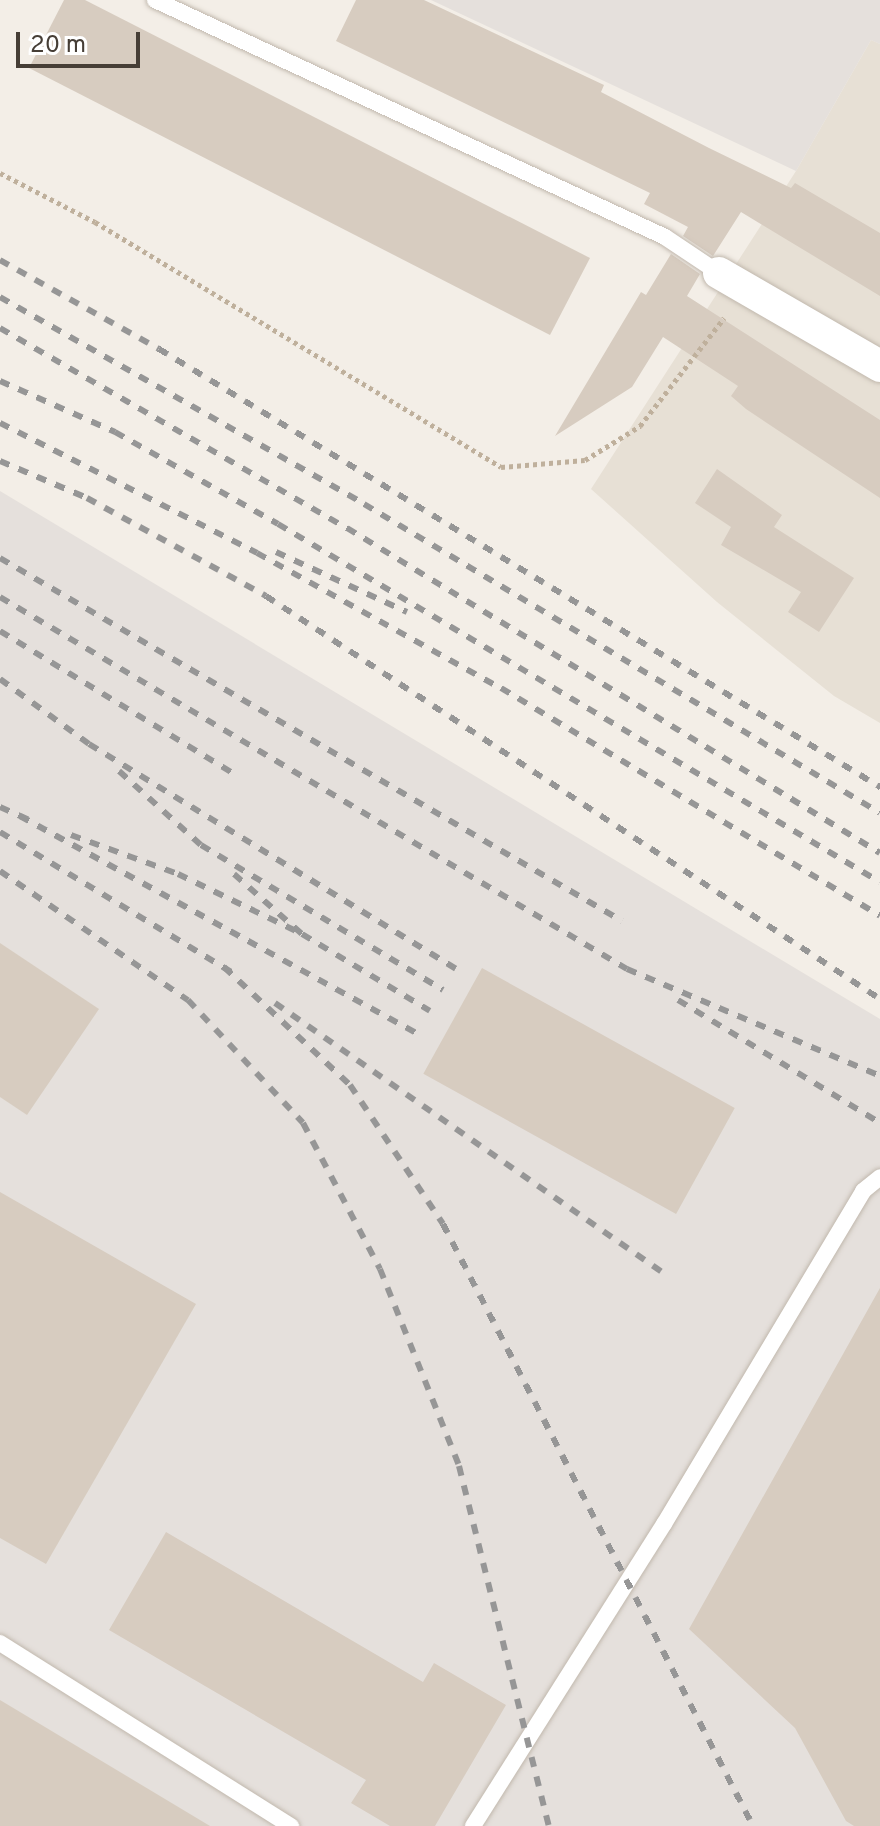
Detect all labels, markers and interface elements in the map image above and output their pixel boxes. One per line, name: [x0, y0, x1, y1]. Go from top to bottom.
scale bar: [20, 16, 144, 66]
text: 20 m: [30, 31, 86, 61]

